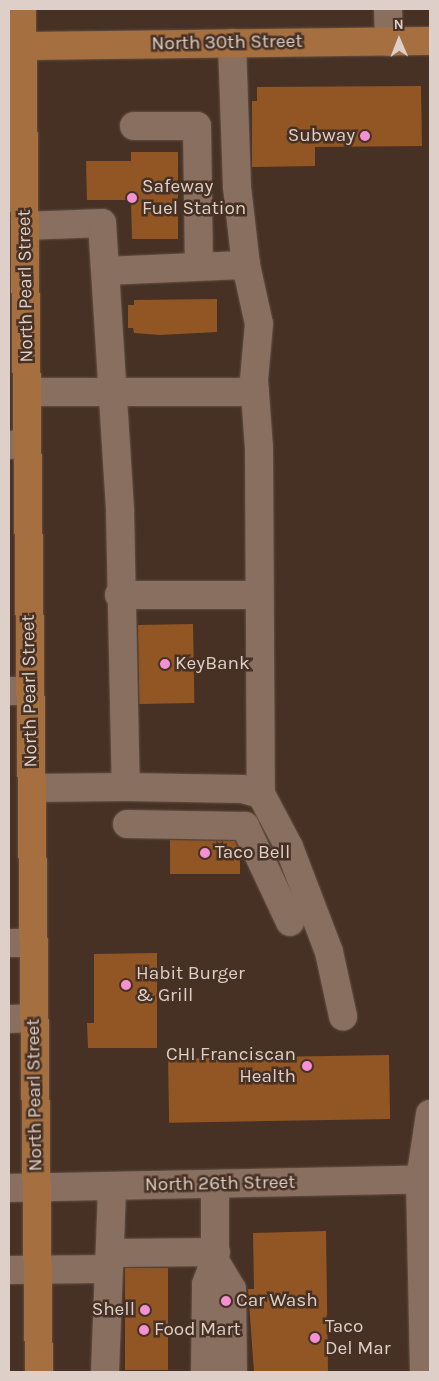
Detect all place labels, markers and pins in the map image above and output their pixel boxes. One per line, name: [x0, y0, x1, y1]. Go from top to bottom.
place label: Subway: [288, 125, 355, 147]
marker: Subway: [359, 130, 371, 142]
place label: Safeway Fuel Station: [142, 176, 246, 220]
marker: Safeway Fuel Station: [126, 192, 138, 204]
place label: KeyBank: [175, 653, 250, 675]
marker: KeyBank: [159, 658, 171, 670]
place label: Taco Bell: [215, 842, 290, 864]
marker: Taco Bell: [199, 847, 211, 859]
place label: Habit Burger & Grill: [136, 963, 245, 1007]
marker: Habit Burger & Grill: [120, 979, 132, 991]
place label: CHI Franciscan Health: [166, 1044, 296, 1088]
marker: CHI Franciscan Health: [300, 1059, 314, 1073]
place label: Car Wash: [236, 1290, 318, 1312]
marker: Car Wash: [220, 1295, 232, 1307]
place label: Shell: [92, 1299, 135, 1321]
marker: Shell: [139, 1304, 151, 1316]
place label: Taco Del Mar: [325, 1316, 391, 1360]
place label: Food Mart: [154, 1319, 241, 1341]
marker: Food Mart: [138, 1324, 150, 1336]
marker: Taco Del Mar: [309, 1332, 321, 1344]

